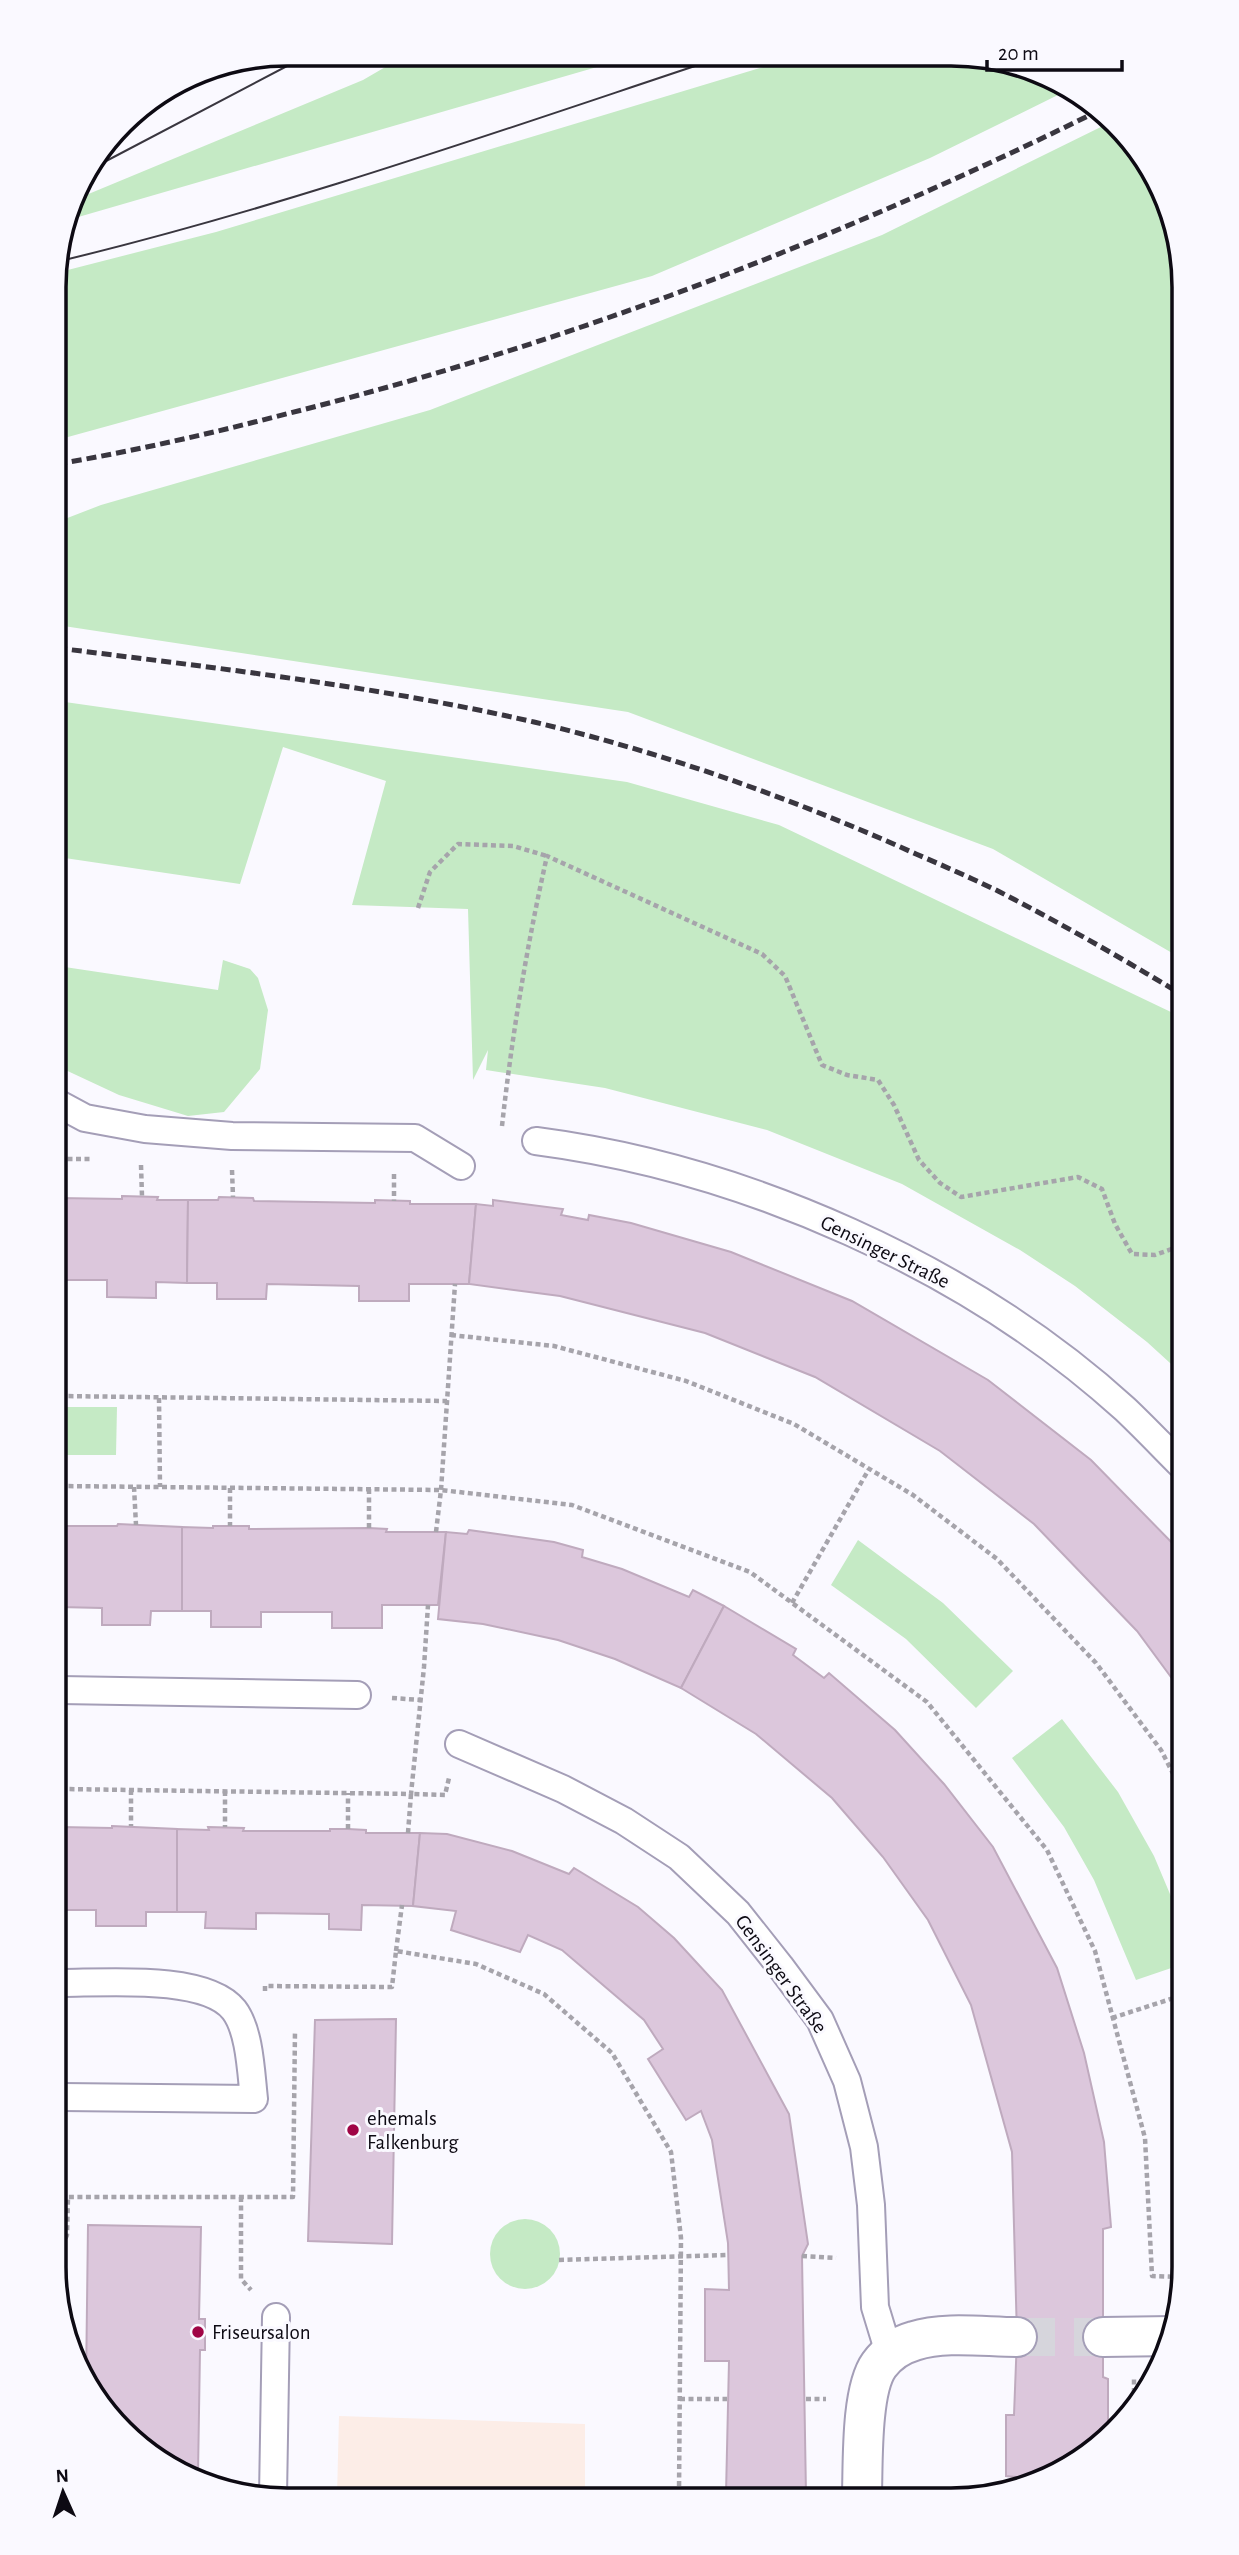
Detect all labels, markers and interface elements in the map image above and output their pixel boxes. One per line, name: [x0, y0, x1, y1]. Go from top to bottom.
scale bar: [987, 28, 1122, 72]
text: 20 m: [998, 43, 1039, 64]
street label: Gensinger Straße: [817, 1212, 953, 1292]
street label: Gensinger Straße: [731, 1911, 831, 2037]
place label: ehemals Falkenburg: [367, 2108, 459, 2153]
marker: ehemals Falkenburg: [345, 2122, 361, 2138]
place label: Friseursalon: [212, 2322, 311, 2343]
marker: Friseursalon: [190, 2324, 206, 2340]
north arrow: [28, 2457, 98, 2527]
text: N: [55, 2467, 69, 2486]

